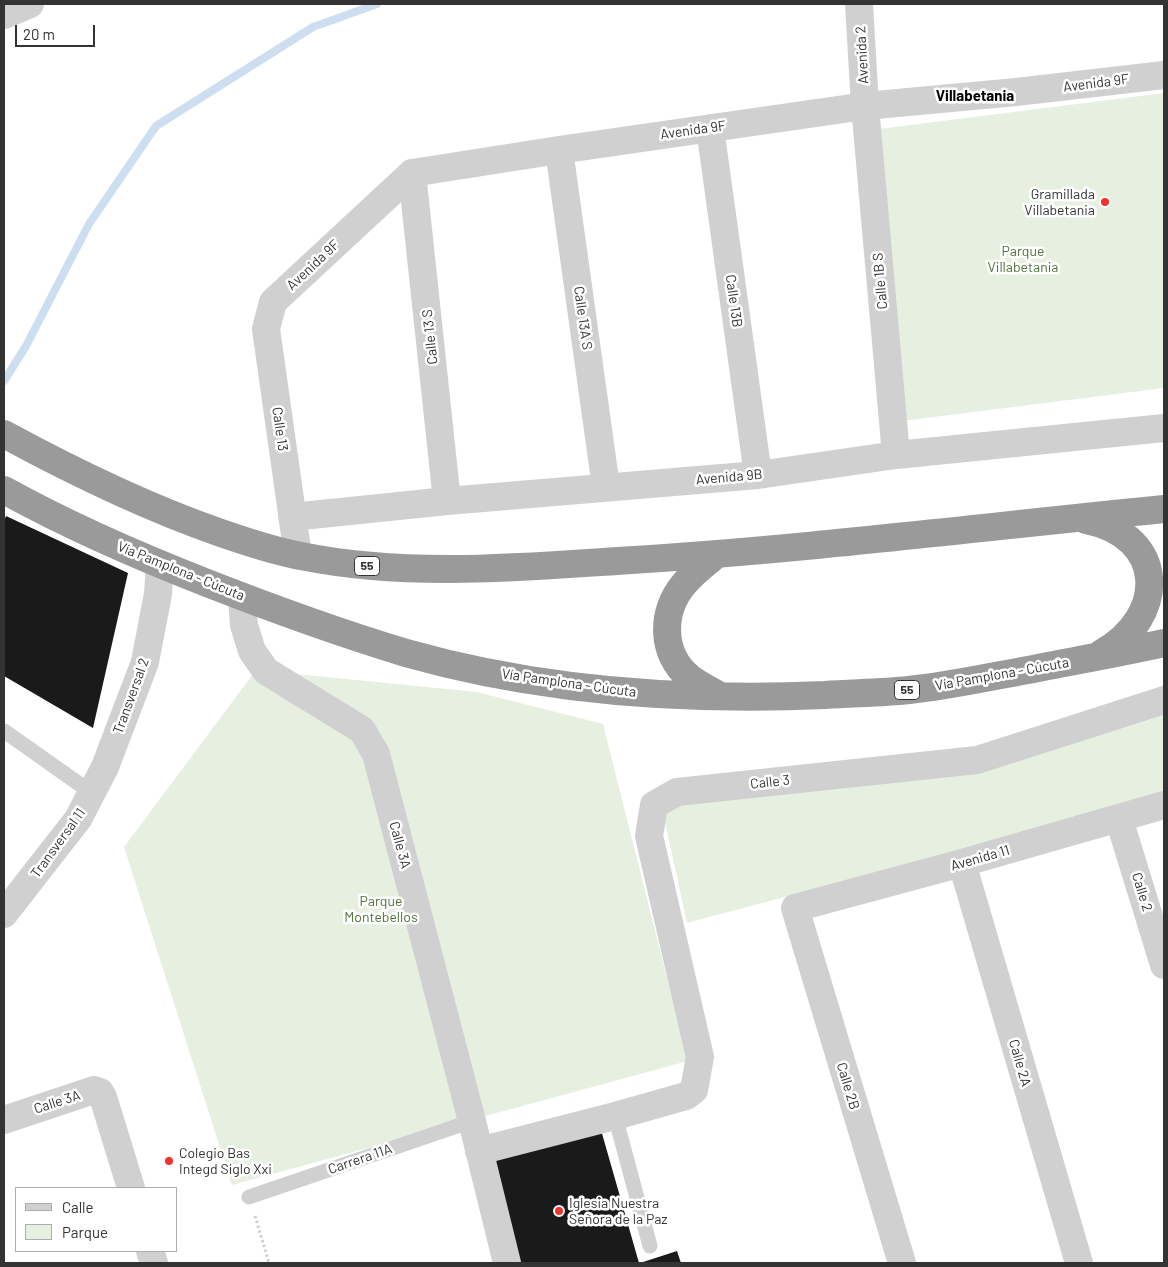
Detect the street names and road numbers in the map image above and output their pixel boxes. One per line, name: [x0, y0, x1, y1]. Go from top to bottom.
street label: Avenida 2: [852, 26, 872, 84]
street label: Avenida 9F: [1062, 71, 1130, 95]
street label: Avenida 9F: [659, 117, 727, 143]
street label: Avenida 9F: [283, 236, 343, 294]
street label: Calle 1B S: [869, 252, 891, 310]
street label: Calle 13B: [722, 274, 746, 328]
street label: Calle 13A S: [570, 285, 596, 351]
street label: Calle 13 S: [419, 309, 441, 365]
street label: Calle 13: [269, 406, 291, 452]
street label: Avenida 9B: [695, 466, 763, 488]
street label: Vía Pamplona - Cúcuta: [115, 538, 247, 604]
road number: 55: [354, 556, 380, 576]
street label: Vía Pamplona - Cúcuta: [934, 654, 1070, 694]
street label: Transversal 2: [109, 656, 153, 736]
street label: Vía Pamplona - Cúcuta: [501, 665, 637, 701]
road number: 55: [894, 680, 920, 700]
street label: Calle 3: [749, 772, 791, 792]
street label: Transversal 11: [27, 805, 89, 881]
street label: Calle 3A: [386, 820, 414, 870]
street label: Avenida 11: [949, 842, 1011, 874]
street label: Calle 2: [1128, 871, 1156, 913]
street label: Calle 2A: [1005, 1037, 1035, 1089]
street label: Calle 2B: [833, 1060, 863, 1112]
street label: Calle 3A: [32, 1087, 82, 1117]
street label: Carrera 11A: [326, 1140, 394, 1178]

